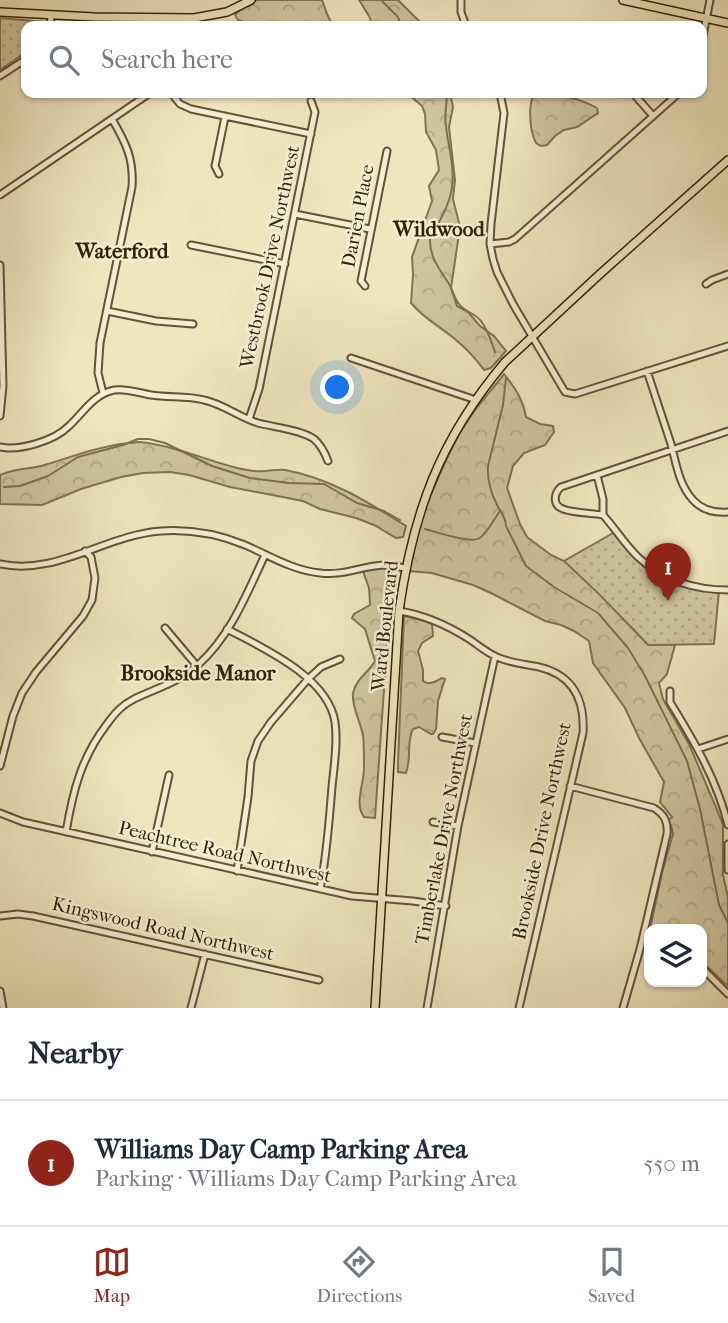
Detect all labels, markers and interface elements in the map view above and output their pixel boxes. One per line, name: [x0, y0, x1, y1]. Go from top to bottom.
search box: [21, 21, 707, 98]
icon: search: [45, 41, 83, 79]
text: Search here: [101, 44, 233, 75]
street label: Westbrook Drive Northwest: [235, 143, 304, 372]
street label: Darien Place: [337, 163, 379, 269]
district label: Wildwood: [392, 217, 485, 241]
district label: Waterford: [75, 239, 169, 263]
your location: [320, 370, 354, 404]
pin: 1: [645, 543, 691, 601]
street label: Ward Boulevard: [367, 559, 403, 694]
district label: Brookside Manor: [121, 661, 277, 685]
street label: Timberlake Drive Northwest: [411, 712, 477, 946]
street label: Brookside Drive Northwest: [508, 720, 576, 942]
street label: Peachtree Road Northwest: [116, 817, 334, 887]
street label: Kingswood Road Northwest: [50, 893, 276, 965]
map controls: [644, 924, 707, 987]
button: layers: [644, 924, 707, 987]
text: Nearby: [28, 1036, 123, 1071]
text: Williams Day Camp Parking Area: [95, 1134, 467, 1165]
text: 1: [47, 1150, 55, 1177]
text: 550 m: [644, 1150, 700, 1177]
text: Parking · Williams Day Camp Parking Area: [95, 1165, 517, 1192]
tab: Map: [93, 1243, 131, 1307]
tab: Directions: [317, 1243, 402, 1307]
tab: Saved: [588, 1243, 635, 1307]

